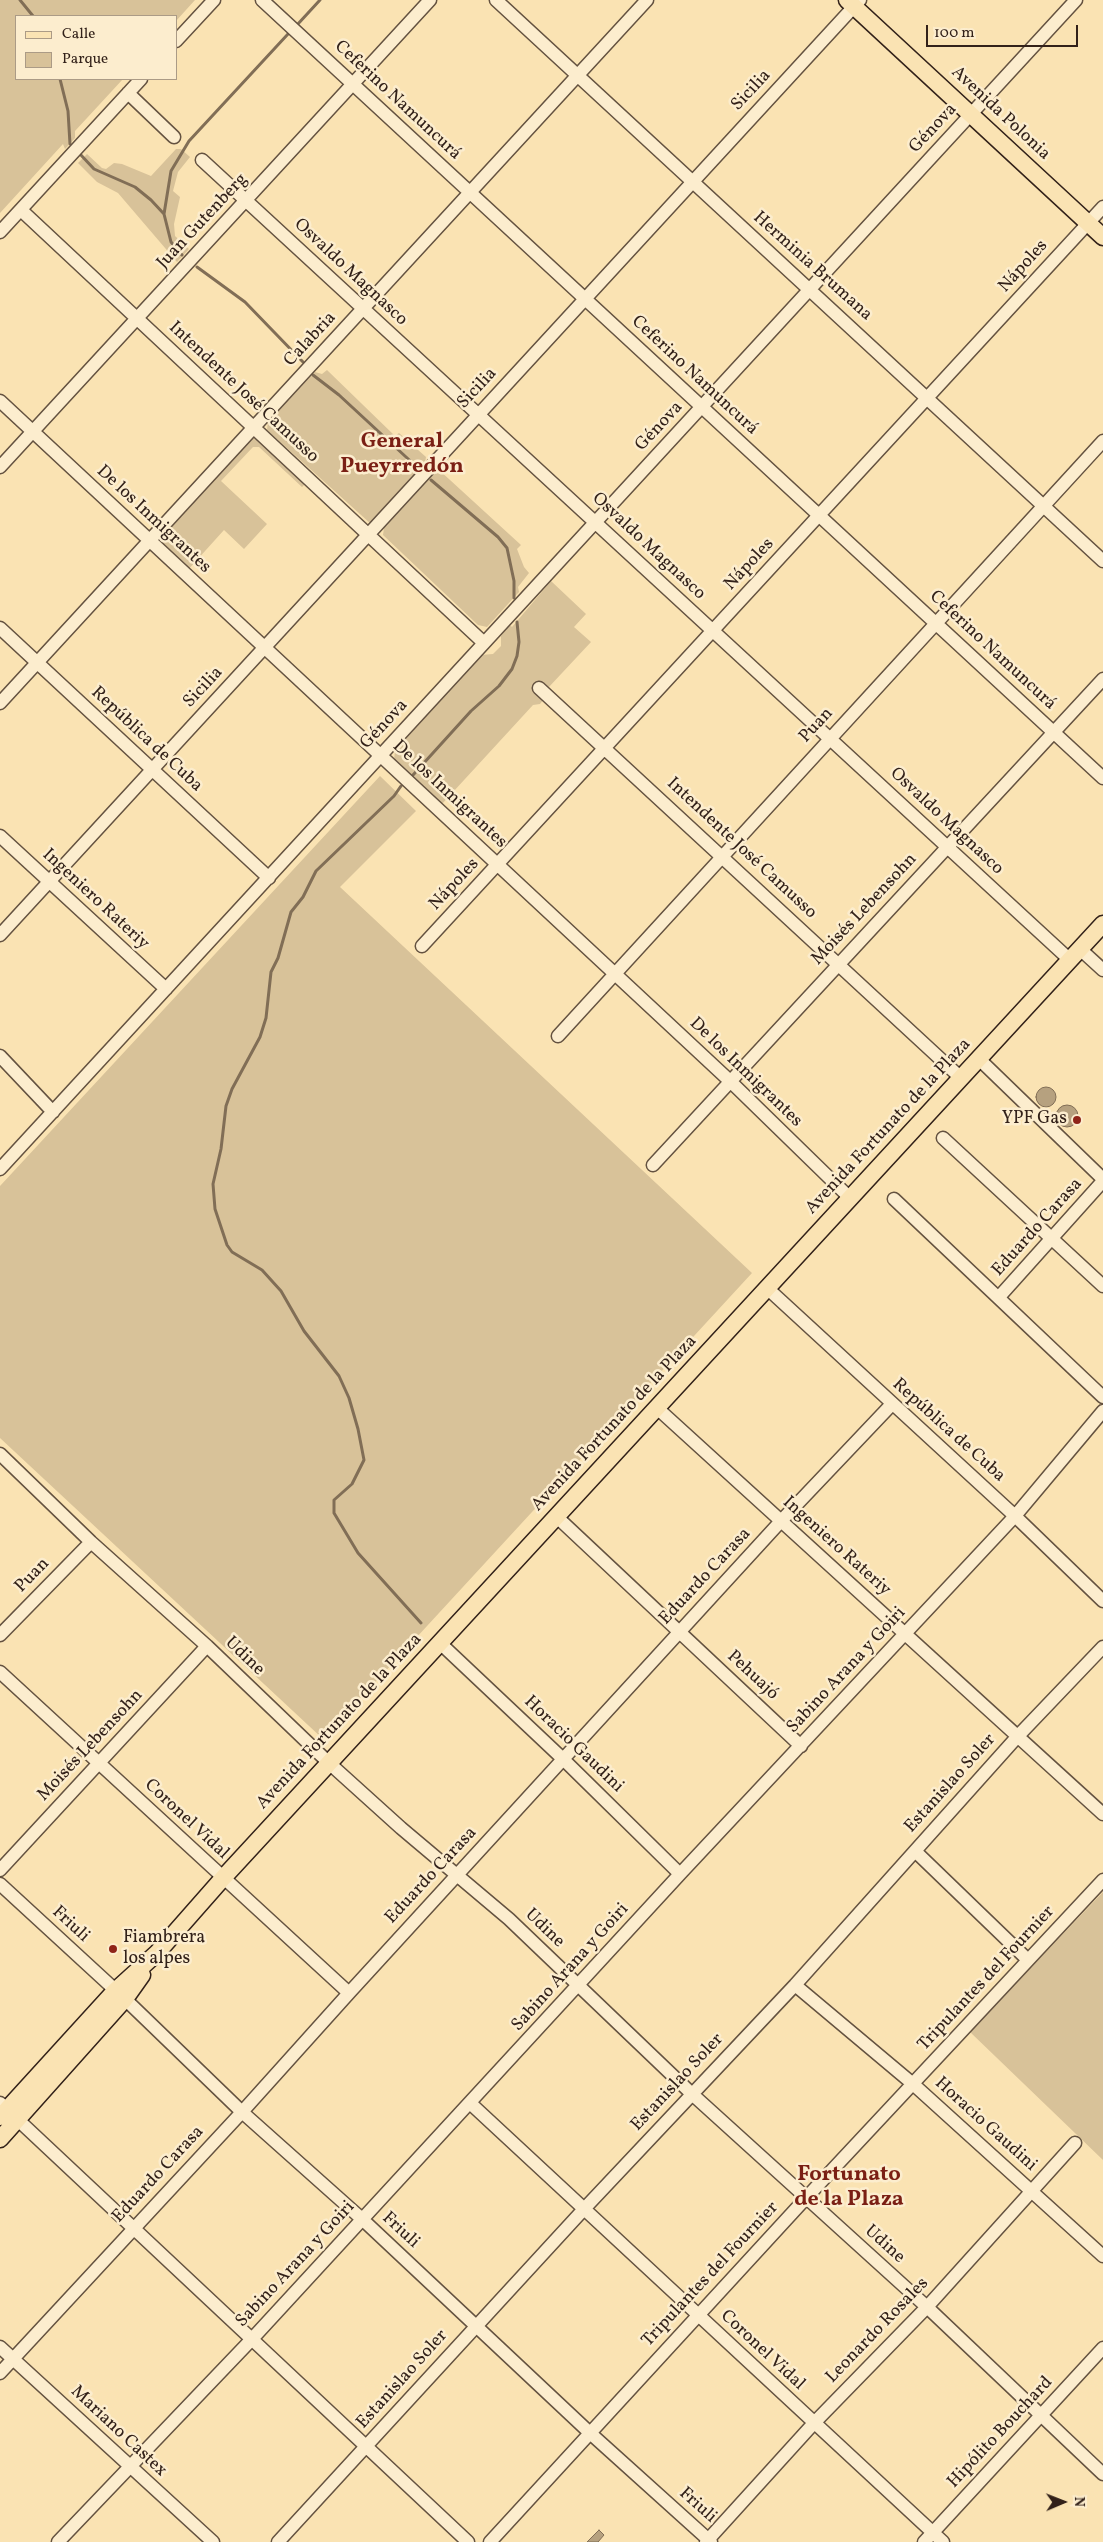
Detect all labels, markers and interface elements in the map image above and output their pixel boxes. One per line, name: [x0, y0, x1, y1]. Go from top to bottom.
legend: [15, 15, 178, 80]
scale bar: [928, 15, 1080, 47]
text: 100 m: [934, 23, 974, 44]
text: Calle: [62, 24, 95, 45]
street label: Ceferino Namuncurá: [329, 37, 465, 165]
text: Parque: [62, 49, 108, 70]
street label: Avenida Polonia: [946, 62, 1054, 166]
street label: Sicilia: [728, 66, 776, 116]
street label: Génova: [906, 100, 962, 158]
street label: Juan Gutenberg: [153, 170, 253, 274]
street label: Herminia Brumana: [748, 208, 876, 326]
street label: Osvaldo Magnasco: [289, 215, 411, 331]
street label: Nápoles: [995, 236, 1053, 298]
street label: Calabria: [280, 308, 342, 372]
street label: Ceferino Namuncurá: [626, 312, 762, 440]
street label: Intendente José Camusso: [163, 318, 323, 468]
street label: Sicilia: [454, 364, 502, 414]
street label: Génova: [632, 398, 688, 456]
district label: General Pueyrredón: [340, 430, 464, 482]
street label: De los Inmigrantes: [91, 461, 215, 579]
street label: Osvaldo Magnasco: [587, 489, 709, 605]
street label: Nápoles: [720, 534, 780, 596]
street label: Ceferino Namuncurá: [924, 587, 1060, 715]
street label: Sicilia: [180, 663, 228, 713]
street label: República de Cuba: [86, 683, 206, 797]
street label: Génova: [357, 696, 413, 754]
street label: Puan: [795, 704, 839, 748]
street label: De los Inmigrantes: [387, 736, 511, 854]
street label: Osvaldo Magnasco: [885, 764, 1007, 880]
street label: Intendente José Camusso: [661, 774, 821, 924]
street label: Ingeniero Rateriy: [37, 845, 153, 955]
street label: Moisés Lebensohn: [808, 850, 922, 970]
street label: Nápoles: [425, 854, 485, 916]
street label: De los Inmigrantes: [684, 1014, 806, 1132]
street label: Avenida Fortunato de la Plaza: [802, 1034, 976, 1220]
place label: YPF Gas: [1002, 1109, 1067, 1131]
marker: YPF Gas: [1071, 1114, 1083, 1126]
street label: Eduardo Carasa: [988, 1174, 1088, 1282]
street label: Avenida Fortunato de la Plaza: [528, 1331, 702, 1517]
street label: República de Cuba: [887, 1374, 1009, 1488]
street label: Ingeniero Rateriy: [777, 1493, 895, 1601]
street label: Eduardo Carasa: [656, 1524, 756, 1630]
street label: Puan: [11, 1554, 55, 1598]
street label: Sabino Arana y Goiri: [783, 1603, 911, 1739]
street label: Avenida Fortunato de la Plaza: [253, 1629, 427, 1815]
street label: Udine: [220, 1633, 268, 1681]
street label: Pehuajó: [722, 1647, 782, 1705]
street label: Moisés Lebensohn: [34, 1686, 148, 1806]
street label: Horacio Gaudini: [519, 1692, 627, 1798]
street label: Estanislao Soler: [901, 1730, 1001, 1838]
street label: Coronel Vidal: [139, 1775, 233, 1865]
street label: Eduardo Carasa: [382, 1823, 482, 1929]
street label: Sabino Arana y Goiri: [508, 1899, 634, 2037]
street label: Friuli: [47, 1902, 93, 1948]
street label: Tripulantes del Fournier: [914, 1902, 1060, 2056]
street label: Udine: [520, 1905, 568, 1953]
place label: Fiambrera los alpes: [123, 1928, 205, 1970]
marker: Fiambrera los alpes: [107, 1943, 119, 1955]
street label: Estanislao Soler: [627, 2030, 729, 2136]
street label: Horacio Gaudini: [929, 2073, 1041, 2177]
street label: Eduardo Carasa: [109, 2122, 209, 2228]
district label: Fortunato de la Plaza: [794, 2163, 904, 2214]
street label: Sabino Arana y Goiri: [232, 2197, 360, 2333]
street label: Tripulantes del Fournier: [638, 2198, 784, 2352]
street label: Friuli: [377, 2208, 423, 2254]
street label: Udine: [859, 2221, 909, 2269]
street label: Leonardo Rosales: [822, 2274, 934, 2388]
street label: Coronel Vidal: [715, 2306, 809, 2396]
street label: Estanislao Soler: [353, 2326, 453, 2434]
street label: Hipólito Bouchard: [944, 2373, 1058, 2493]
street label: Mariano Castex: [65, 2382, 171, 2482]
north arrow: [1038, 2477, 1088, 2527]
street label: Friuli: [674, 2483, 720, 2529]
text: N: [1069, 2496, 1088, 2507]

